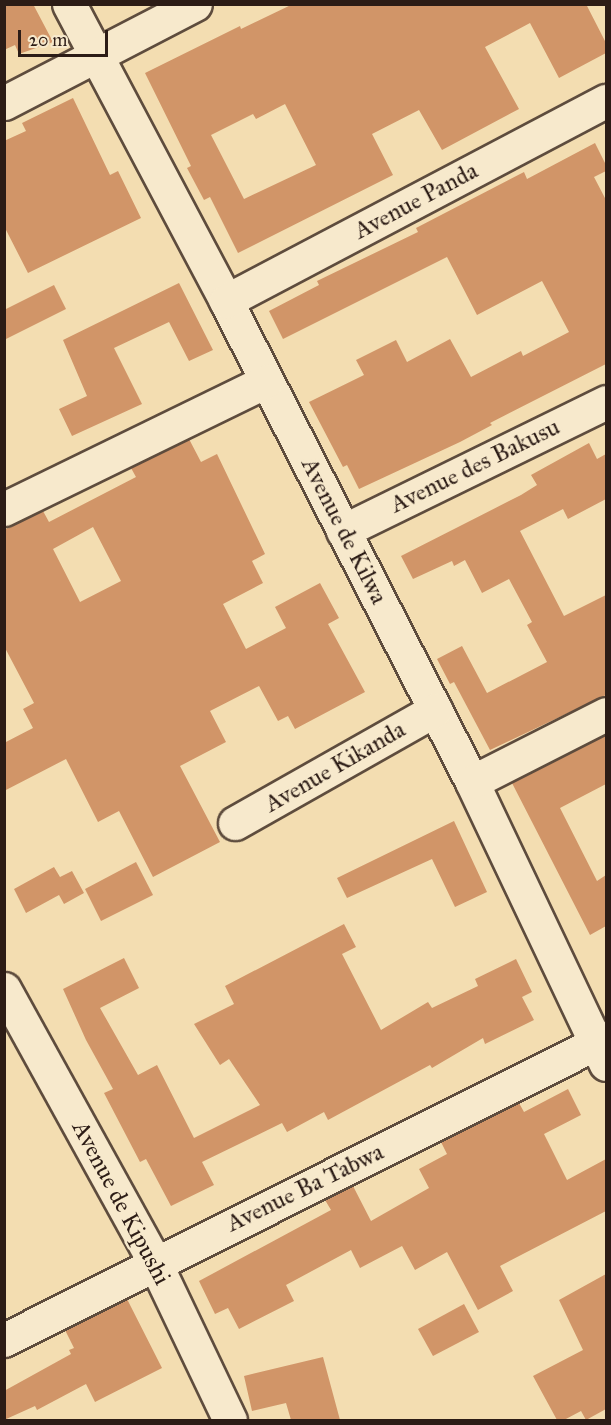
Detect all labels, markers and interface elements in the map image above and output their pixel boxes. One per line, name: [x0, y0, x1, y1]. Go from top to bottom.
scale bar: [21, 18, 111, 56]
text: 20 m: [29, 29, 67, 51]
street label: Avenue Panda: [349, 156, 483, 246]
street label: Avenue des Bakusu: [386, 413, 564, 519]
street label: Avenue de Kilwa: [295, 453, 393, 609]
street label: Avenue Kikanda: [260, 715, 410, 819]
street label: Avenue de Kipushi: [66, 1116, 176, 1290]
street label: Avenue Ba Tabwa: [222, 1138, 388, 1238]

